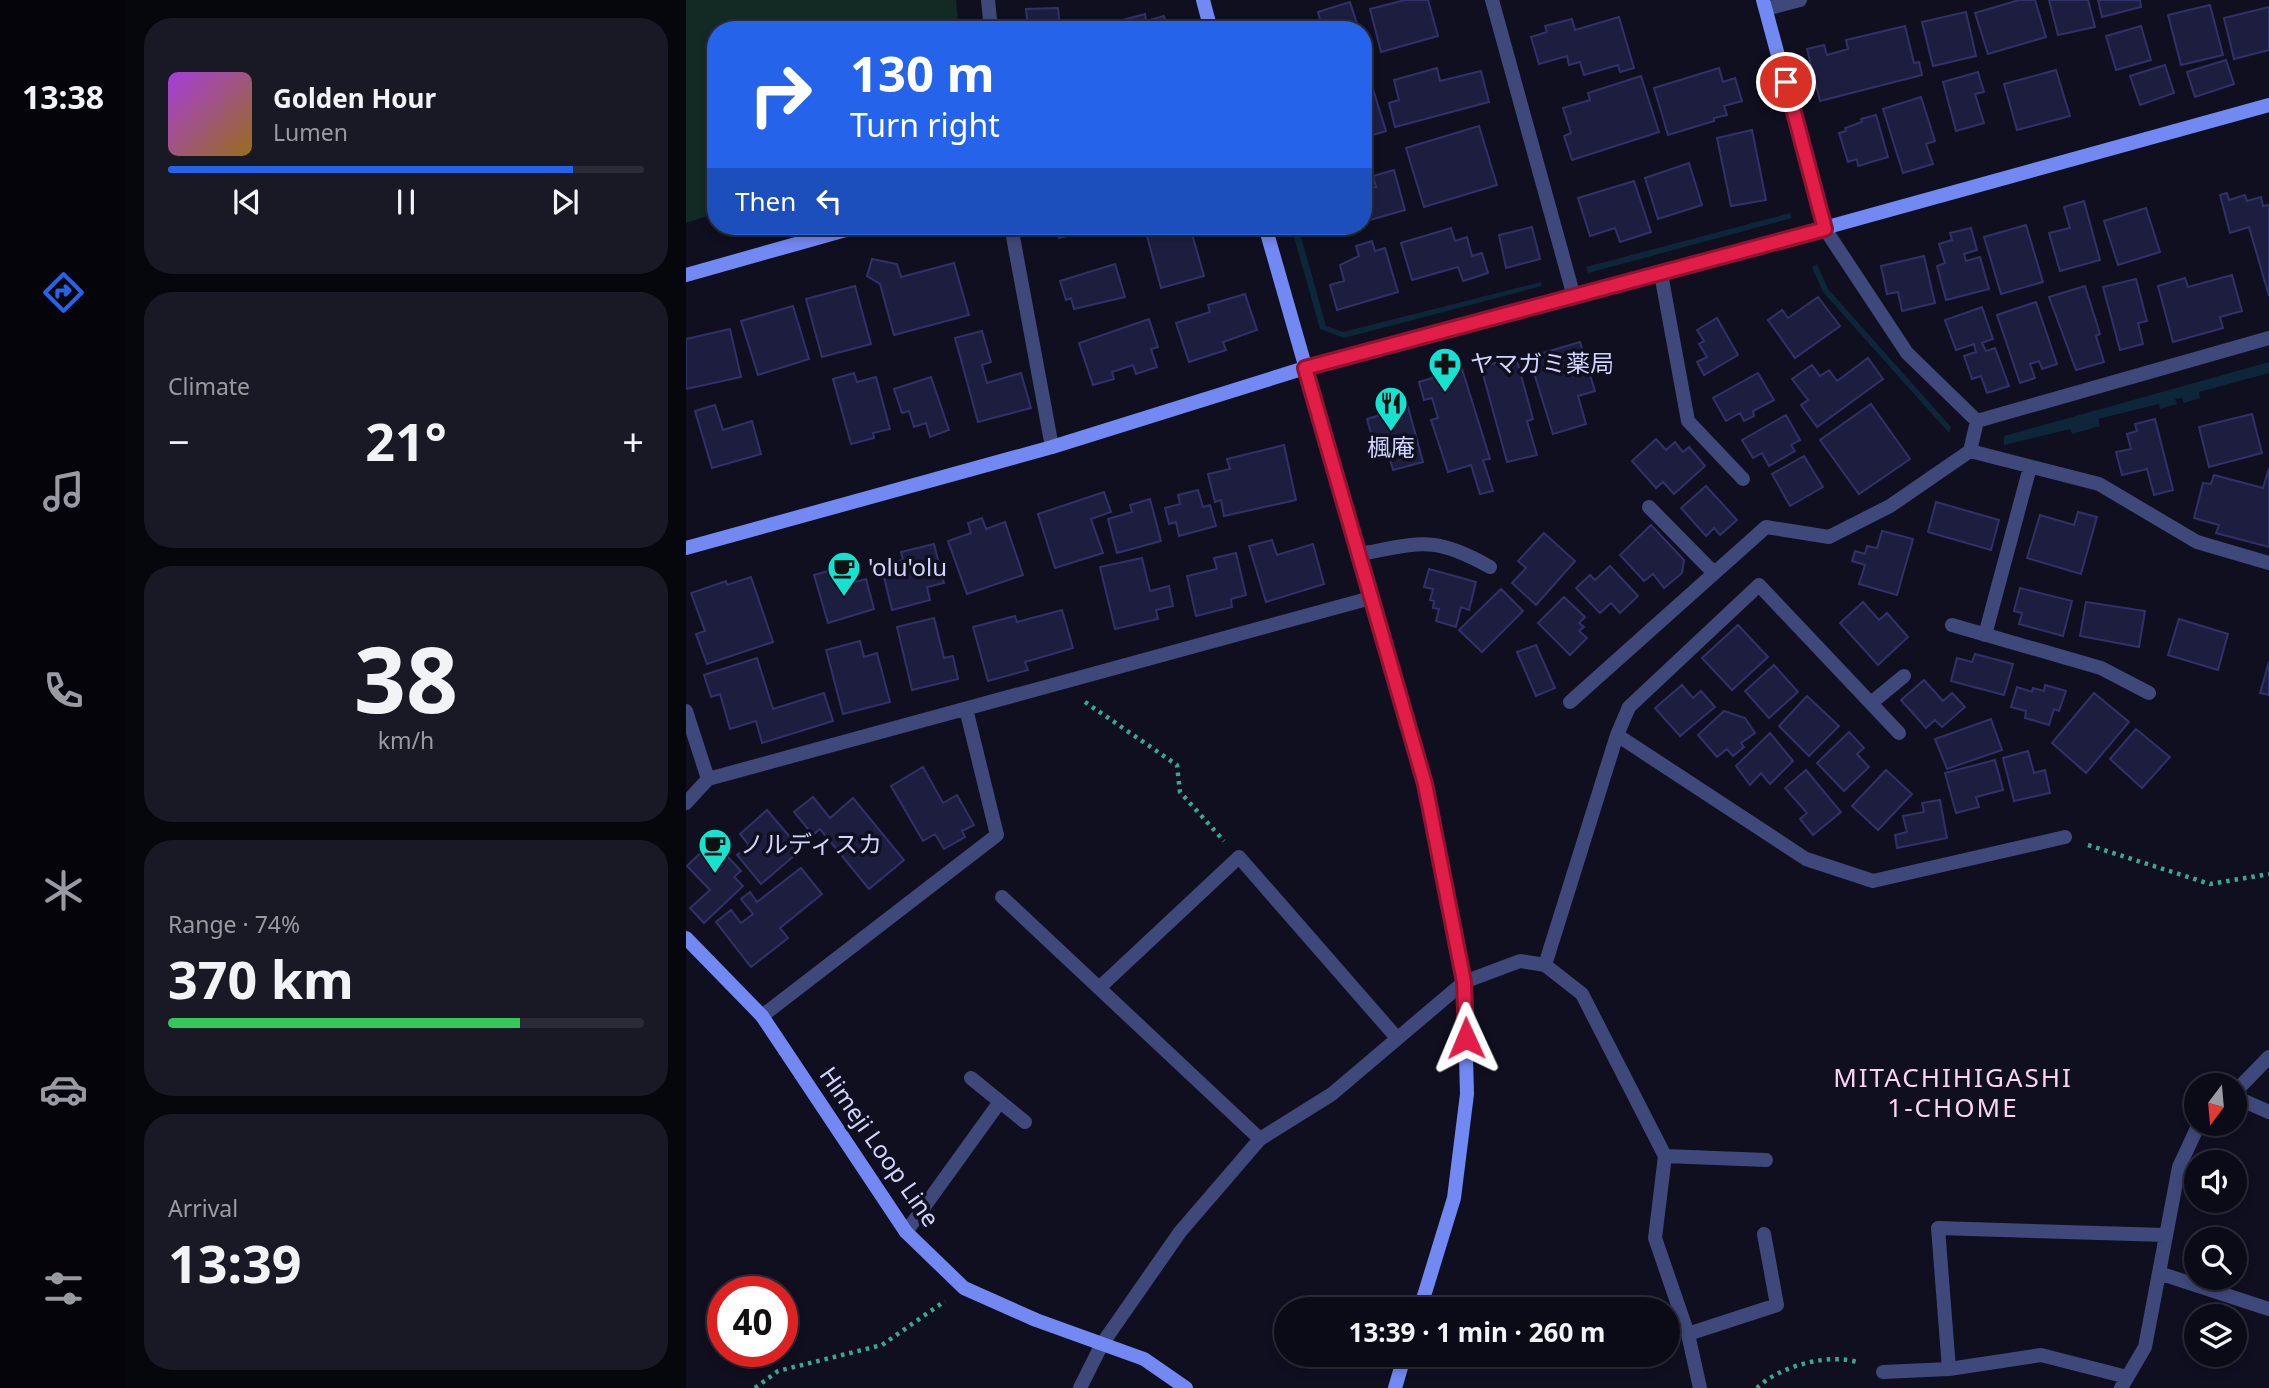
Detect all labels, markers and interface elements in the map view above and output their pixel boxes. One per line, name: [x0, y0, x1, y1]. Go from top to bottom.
text: 130 m: [850, 40, 995, 106]
icon: right: [735, 49, 826, 140]
pin: [1756, 52, 1816, 112]
icon: arrive: [1767, 63, 1805, 101]
text: 13:38: [22, 75, 104, 118]
text: Golden Hour: [273, 80, 436, 116]
text: Turn right: [850, 103, 1000, 146]
text: Lumen: [273, 116, 348, 148]
icon: left: [810, 182, 848, 220]
icon: previous: [228, 183, 266, 221]
icon: pause: [387, 183, 425, 221]
icon: next: [546, 183, 584, 221]
text: Then: [735, 183, 796, 219]
icon: directions: [39, 268, 88, 317]
pharmacy icon: ヤマガミ薬局: [1426, 345, 1464, 394]
place label: ヤマガミ薬局: [1470, 346, 1614, 379]
text: Climate: [168, 370, 250, 402]
restaurant icon: 楓庵: [1372, 384, 1410, 433]
text: 21°: [365, 405, 447, 476]
text: −: [168, 415, 190, 467]
text: +: [622, 415, 644, 467]
place label: 楓庵: [1367, 430, 1415, 463]
icon: music: [39, 467, 88, 516]
cafe icon: 'olu'olu: [825, 549, 863, 598]
place label: 'olu'olu: [868, 550, 947, 583]
text: 38: [354, 616, 458, 740]
icon: phone: [39, 666, 88, 715]
text: km/h: [378, 724, 434, 756]
cafe icon: ノルディスカ: [696, 826, 734, 875]
place label: ノルディスカ: [740, 827, 882, 860]
icon: climate: [39, 866, 88, 915]
text: Range · 74%: [168, 908, 300, 940]
text: 370 km: [168, 943, 354, 1014]
position arrow: [1429, 1001, 1503, 1075]
district label: MITACHIHIGASHI 1-CHOME: [1833, 1059, 2073, 1125]
street label: Himeji Loop Line: [813, 1060, 948, 1233]
icon: car: [39, 1065, 88, 1114]
north arrow: [2184, 1073, 2247, 1136]
map controls: [2184, 1073, 2247, 1367]
button: sound: [2184, 1150, 2247, 1213]
text: Arrival: [168, 1192, 238, 1224]
text: 13:39: [168, 1227, 302, 1298]
button: search: [2184, 1227, 2247, 1290]
icon: filters: [39, 1264, 88, 1313]
speed limit sign: 40: [707, 1276, 798, 1367]
button: layers: [2184, 1304, 2247, 1367]
text: 13:39 · 1 min · 260 m: [1349, 1314, 1605, 1350]

